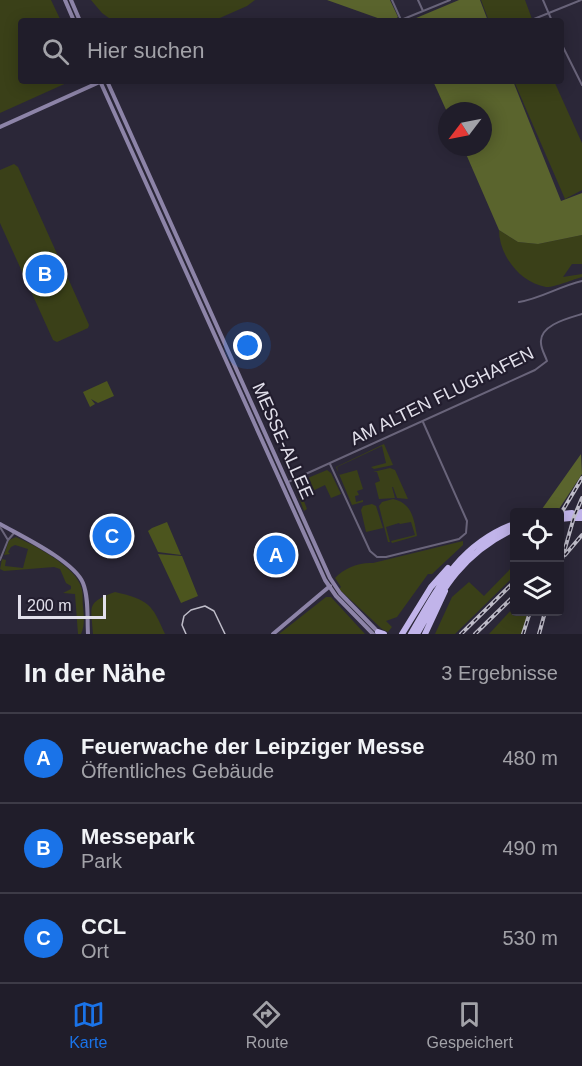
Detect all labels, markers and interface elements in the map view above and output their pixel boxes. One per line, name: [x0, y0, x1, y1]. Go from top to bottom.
search box: [18, 18, 564, 84]
icon: search: [39, 35, 72, 68]
text: Hier suchen: [87, 38, 204, 63]
north arrow: [438, 102, 492, 156]
pin: B: [26, 252, 64, 296]
your location: [233, 331, 262, 360]
street label: AM ALTEN FLUGHAFEN: [347, 343, 537, 449]
street label: MESSE-ALLEE: [248, 380, 318, 502]
map controls: [510, 508, 564, 616]
button: locate: [510, 508, 564, 562]
pin: C: [92, 514, 132, 558]
pin: A: [256, 532, 296, 578]
button: layers: [510, 562, 564, 616]
scale bar: [18, 592, 106, 620]
text: 200 m: [27, 597, 71, 614]
text: In der Nähe: [24, 658, 166, 688]
text: 3 Ergebnisse: [441, 662, 558, 684]
text: Feuerwache der Leipziger Messe: [81, 734, 425, 759]
text: A: [36, 747, 51, 769]
text: 480 m: [502, 747, 558, 769]
text: Öffentliches Gebäude: [81, 760, 274, 782]
text: Messepark: [81, 824, 195, 849]
text: B: [36, 837, 51, 859]
text: 490 m: [502, 837, 558, 859]
text: Park: [81, 850, 122, 872]
text: CCL: [81, 914, 126, 939]
text: C: [36, 927, 51, 949]
text: 530 m: [502, 927, 558, 949]
text: Ort: [81, 940, 109, 962]
tab: Karte: [69, 998, 107, 1052]
tab: Route: [246, 998, 288, 1052]
tab: Gespeichert: [427, 998, 513, 1052]

